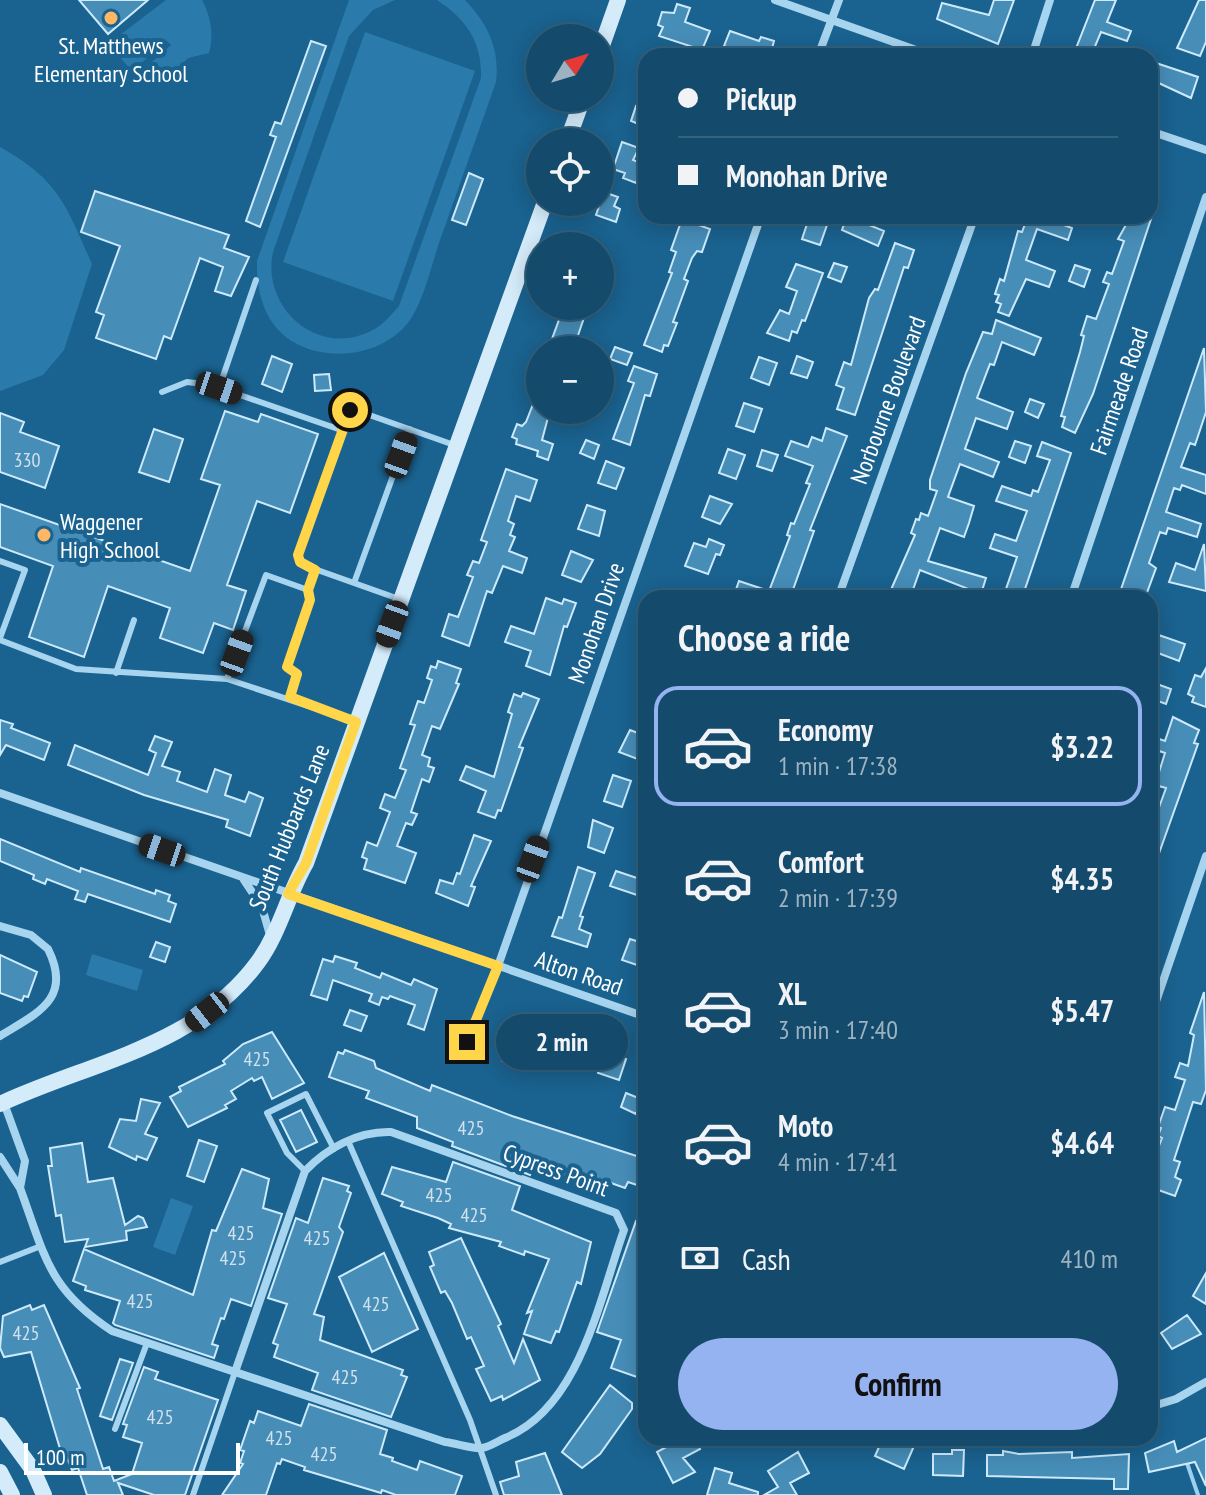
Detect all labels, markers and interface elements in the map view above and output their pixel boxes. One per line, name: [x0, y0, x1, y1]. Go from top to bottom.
marker: St. Matthews Elementary School: [102, 9, 120, 27]
north arrow: [526, 24, 614, 112]
map controls: [526, 24, 614, 424]
place label: St. Matthews Elementary School: [34, 30, 188, 89]
text: Pickup: [726, 79, 797, 118]
button: locate: [526, 128, 614, 216]
text: Monohan Drive: [726, 156, 888, 195]
button: +: [526, 232, 614, 320]
street label: Norbourne Boulevard: [843, 312, 933, 488]
street label: Fairmeade Road: [1083, 323, 1155, 459]
button: −: [526, 336, 614, 424]
car: [192, 369, 246, 407]
route start: [332, 392, 368, 428]
car: [382, 428, 420, 482]
house number: 330: [14, 447, 41, 473]
place label: Waggener High School: [60, 506, 160, 565]
marker: Waggener High School: [35, 526, 53, 544]
street label: Monohan Drive: [561, 558, 631, 688]
car: [373, 597, 411, 651]
text: Choose a ride: [678, 614, 850, 661]
car: [218, 626, 256, 680]
icon: car: [682, 710, 754, 782]
text: Economy: [778, 710, 873, 749]
text: $3.22: [1050, 727, 1114, 766]
street label: South Hubbards Lane: [242, 739, 336, 915]
text: 1 min · 17:38: [778, 749, 898, 782]
car: [135, 831, 189, 869]
car: [514, 832, 552, 886]
icon: car: [682, 842, 754, 914]
text: Comfort: [778, 842, 864, 881]
text: $4.35: [1050, 859, 1114, 898]
text: 2 min · 17:39: [778, 881, 898, 914]
street label: Alton Road: [531, 944, 627, 1002]
icon: car: [682, 974, 754, 1046]
text: XL: [778, 974, 807, 1013]
car: [181, 988, 233, 1036]
text: $5.47: [1050, 991, 1114, 1030]
text: 3 min · 17:40: [778, 1013, 898, 1046]
callout: 2 min: [495, 1014, 627, 1070]
route end: [449, 1024, 485, 1060]
text: 2 min: [536, 1025, 588, 1058]
house number: 425: [244, 1046, 271, 1072]
icon: car: [682, 1106, 754, 1178]
text: Moto: [778, 1106, 833, 1145]
house number: 425: [458, 1115, 485, 1141]
text: $4.64: [1050, 1123, 1114, 1162]
street label: Cypress Point: [499, 1137, 613, 1204]
text: 4 min · 17:41: [778, 1145, 898, 1178]
house number: 425: [426, 1182, 453, 1208]
house number: 425: [461, 1202, 488, 1228]
house number: 425: [228, 1220, 255, 1246]
house number: 425: [304, 1225, 331, 1251]
icon: cash: [678, 1236, 722, 1280]
text: Cash: [742, 1239, 791, 1278]
text: 410 m: [1060, 1242, 1118, 1275]
house number: 425: [220, 1245, 247, 1271]
house number: 425: [127, 1288, 154, 1314]
house number: 425: [363, 1291, 390, 1317]
house number: 425: [13, 1320, 40, 1346]
button: Confirm: [678, 1338, 1118, 1430]
house number: 425: [332, 1364, 359, 1390]
house number: 425: [147, 1404, 174, 1430]
house number: 425: [266, 1425, 293, 1451]
scale bar: [24, 1439, 240, 1475]
house number: 425: [311, 1441, 338, 1467]
text: 100 m: [36, 1443, 85, 1471]

